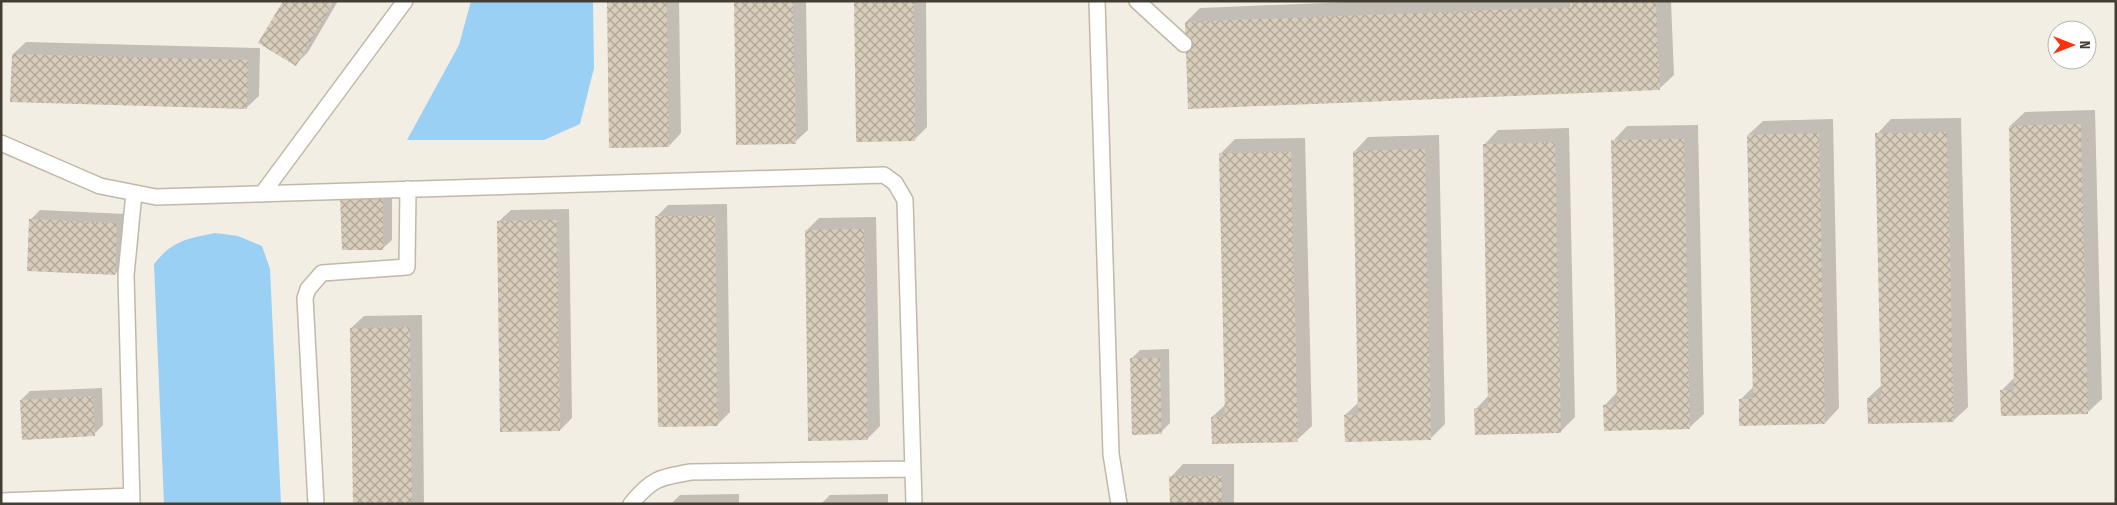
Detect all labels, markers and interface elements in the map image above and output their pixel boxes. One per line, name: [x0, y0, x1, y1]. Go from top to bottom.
north arrow: [2047, 20, 2097, 70]
text: N: [2076, 41, 2093, 49]

